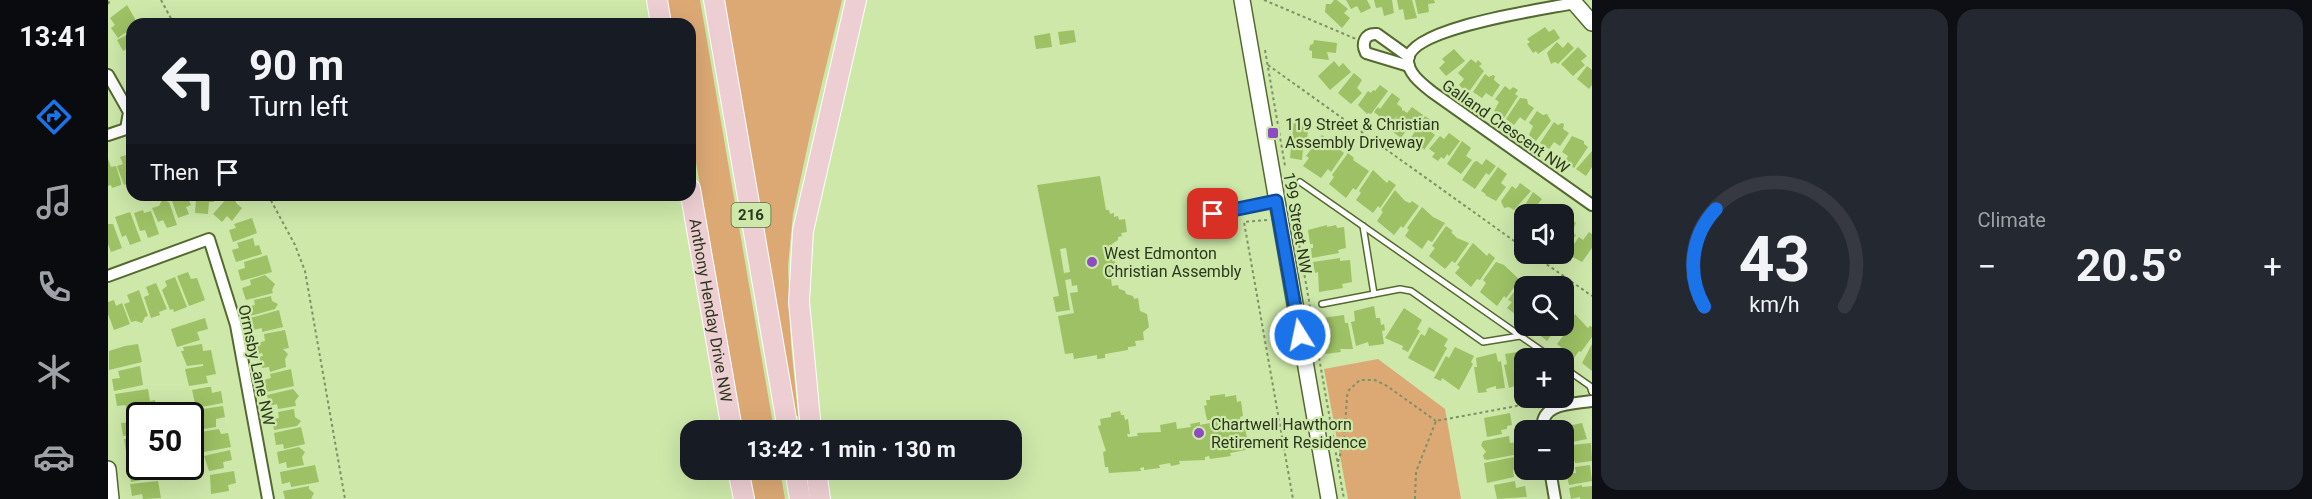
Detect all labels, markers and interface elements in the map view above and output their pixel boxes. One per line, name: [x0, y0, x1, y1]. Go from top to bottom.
text: 13:41: [19, 21, 89, 53]
text: 90 m: [249, 41, 344, 90]
icon: left: [150, 42, 228, 120]
street label: Galland Crescent NW: [1438, 75, 1573, 177]
text: Turn left: [249, 91, 349, 123]
icon: directions: [33, 96, 75, 138]
place label: 119 Street & Christian Assembly Driveway: [1285, 115, 1440, 152]
marker: 119 Street & Christian Assembly Driveway: [1266, 126, 1280, 140]
icon: arrive: [211, 156, 244, 189]
text: Then: [150, 160, 199, 185]
street label: 199 Street NW: [1279, 171, 1316, 275]
icon: music: [33, 181, 75, 223]
pin: [1187, 188, 1238, 239]
icon: arrive: [1196, 197, 1229, 230]
road number: 216: [732, 203, 770, 227]
map controls: [1514, 204, 1574, 480]
button: sound: [1514, 204, 1574, 264]
text: Climate: [1978, 208, 2046, 232]
street label: Anthony Henday Drive NW: [685, 217, 736, 404]
text: 43: [1738, 223, 1810, 296]
text: 20.5°: [2076, 239, 2184, 292]
place label: West Edmonton Christian Assembly: [1104, 244, 1242, 281]
text: −: [1978, 247, 1996, 286]
text: +: [2263, 247, 2282, 286]
marker: West Edmonton Christian Assembly: [1085, 255, 1099, 269]
icon: phone: [33, 266, 75, 308]
button: search: [1514, 276, 1574, 336]
text: km/h: [1749, 292, 1799, 317]
street label: Ormsby Lane NW: [234, 303, 279, 427]
position arrow: [1268, 303, 1332, 367]
button: +: [1514, 348, 1574, 408]
icon: climate: [33, 351, 75, 393]
speed limit sign: 50: [126, 402, 204, 480]
place label: Chartwell Hawthorn Retirement Residence: [1211, 415, 1366, 452]
button: −: [1514, 420, 1574, 480]
marker: Chartwell Hawthorn Retirement Residence: [1192, 426, 1206, 440]
icon: car: [33, 436, 75, 478]
text: 13:42 · 1 min · 130 m: [746, 437, 956, 462]

